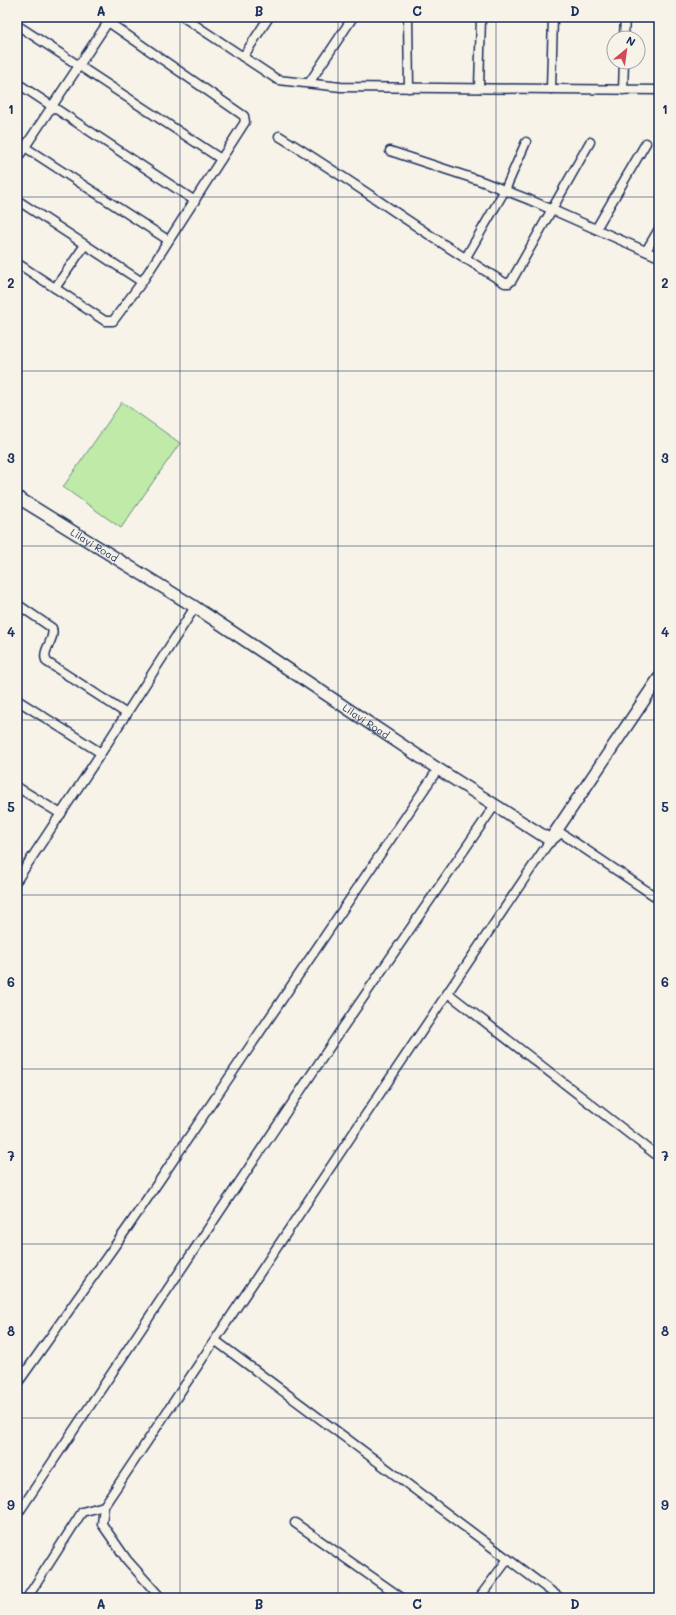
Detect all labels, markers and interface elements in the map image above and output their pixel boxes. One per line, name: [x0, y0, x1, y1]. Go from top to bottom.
text: A: [96, 2, 106, 19]
text: B: [255, 2, 264, 19]
text: C: [412, 2, 422, 19]
text: D: [570, 2, 580, 19]
north arrow: [606, 30, 646, 70]
text: N: [624, 32, 638, 49]
text: 1: [8, 100, 14, 117]
text: 1: [662, 100, 668, 117]
text: 2: [7, 274, 15, 291]
text: 2: [661, 274, 669, 291]
text: 3: [7, 449, 15, 466]
text: 3: [661, 449, 669, 466]
street label: Lilayi Road: [68, 525, 121, 565]
text: 4: [7, 623, 15, 640]
text: 4: [661, 623, 669, 640]
street label: Lilayi Road: [340, 700, 392, 742]
text: 5: [7, 798, 15, 815]
text: 5: [661, 798, 669, 815]
text: 6: [7, 973, 15, 990]
text: 6: [661, 973, 669, 990]
text: 7: [7, 1147, 15, 1164]
text: 7: [661, 1147, 669, 1164]
text: 8: [7, 1322, 15, 1339]
text: 8: [661, 1322, 669, 1339]
text: 9: [7, 1496, 15, 1513]
text: 9: [661, 1496, 669, 1513]
text: A: [96, 1595, 106, 1612]
text: B: [255, 1595, 264, 1612]
text: C: [412, 1595, 422, 1612]
text: D: [570, 1595, 580, 1612]

